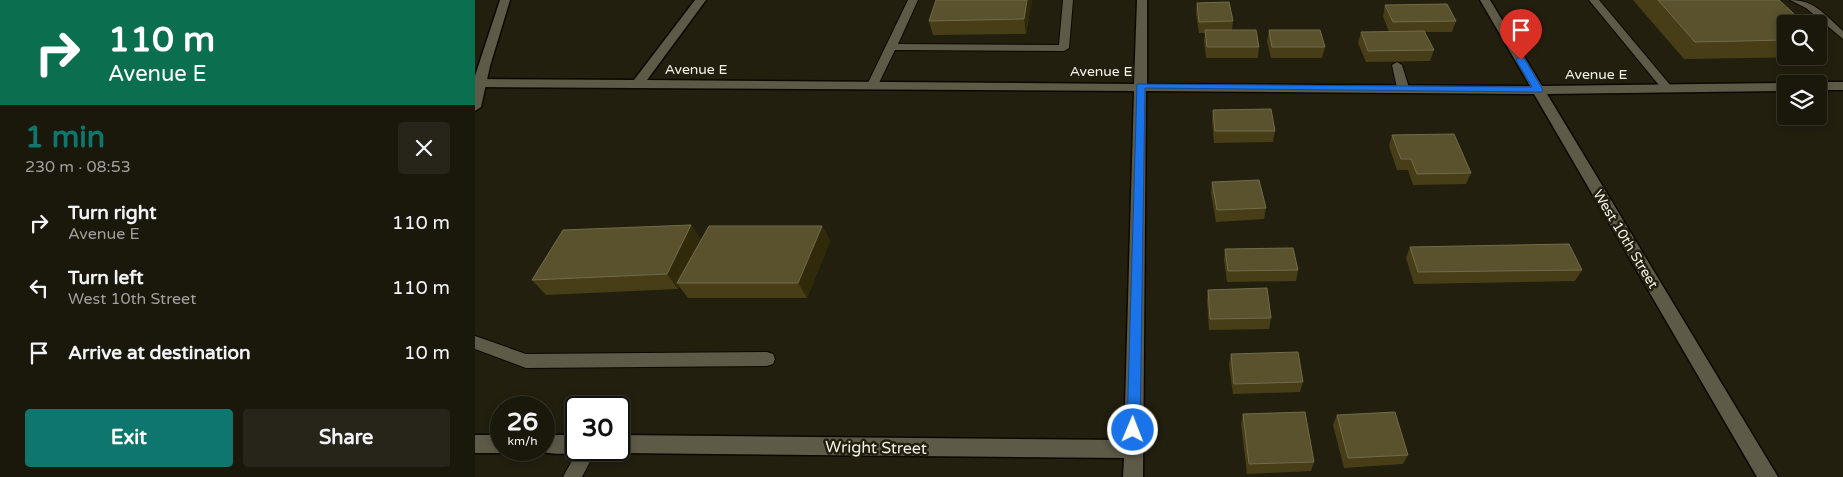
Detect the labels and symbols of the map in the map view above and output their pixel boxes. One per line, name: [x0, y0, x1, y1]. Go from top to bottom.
pin: [1500, 9, 1542, 60]
street label: Avenue E: [665, 61, 727, 78]
street label: Avenue E: [1070, 63, 1132, 80]
street label: Avenue E: [1565, 66, 1627, 83]
street label: West 10th Street: [1589, 187, 1662, 292]
speed limit sign: 30: [565, 396, 630, 461]
position arrow: [1106, 403, 1158, 455]
street label: Wright Street: [825, 437, 927, 459]

